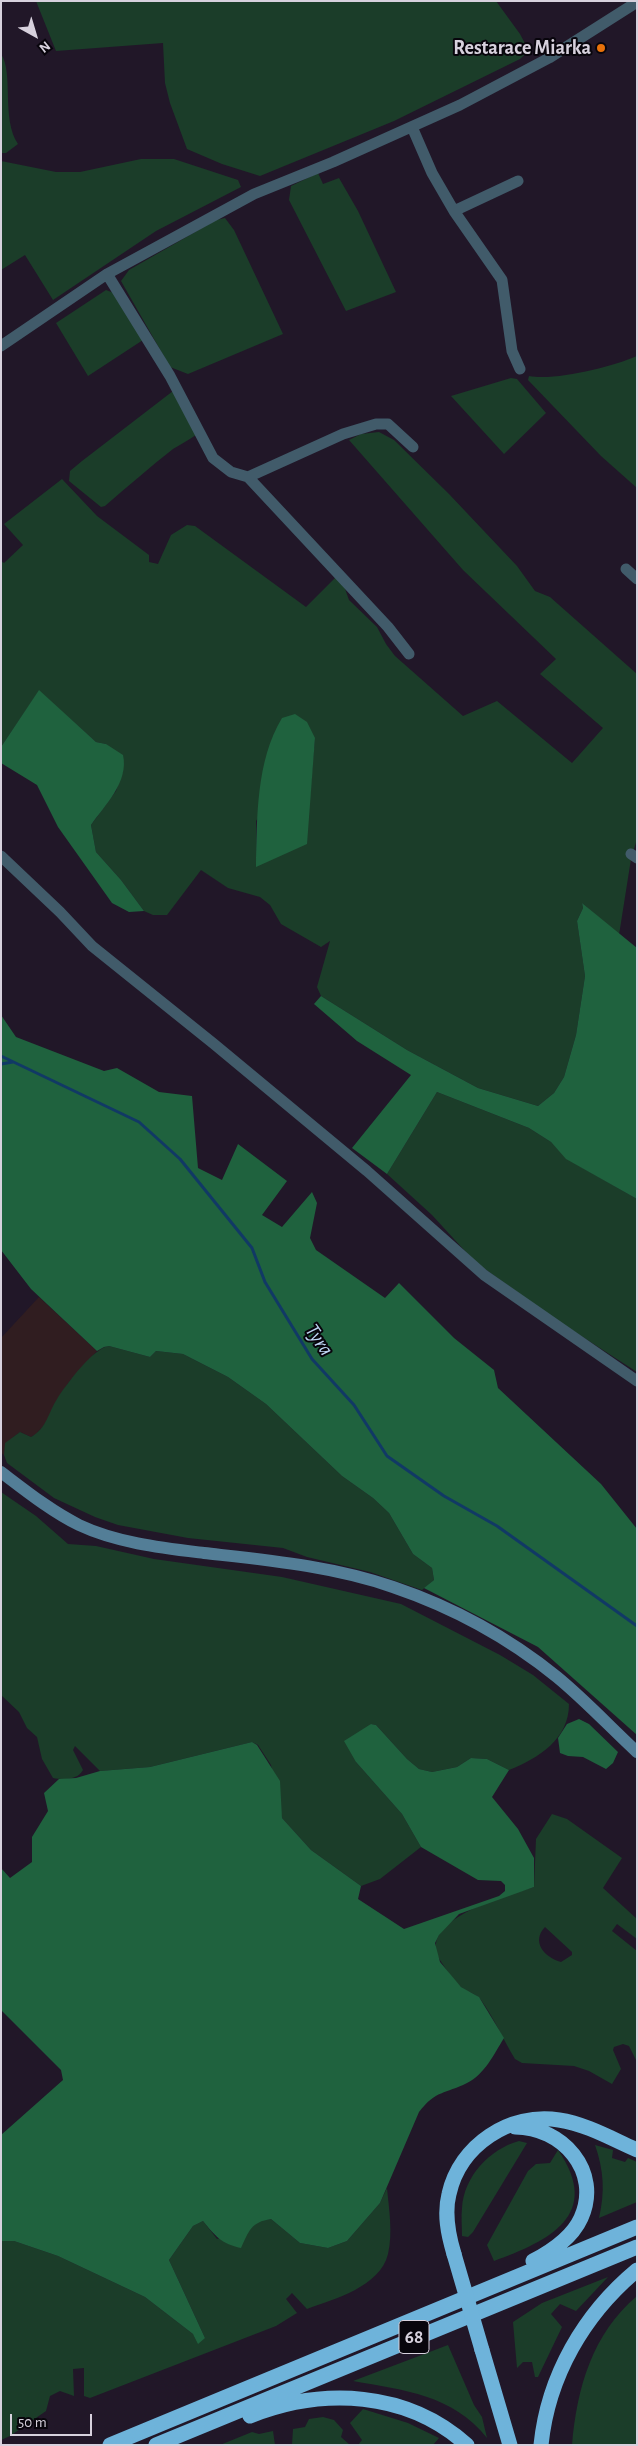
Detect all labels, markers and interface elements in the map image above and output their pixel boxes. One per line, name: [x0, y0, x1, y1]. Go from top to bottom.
north arrow: [10, 10, 60, 60]
place label: Restarace Miarka: [453, 36, 591, 60]
text: N: [36, 38, 53, 55]
marker: Restarace Miarka: [595, 42, 607, 54]
water label: Tyra: [299, 1319, 339, 1361]
road number: 68: [399, 2320, 429, 2354]
scale bar: [12, 2404, 95, 2436]
text: 50 m: [18, 2415, 47, 2430]

